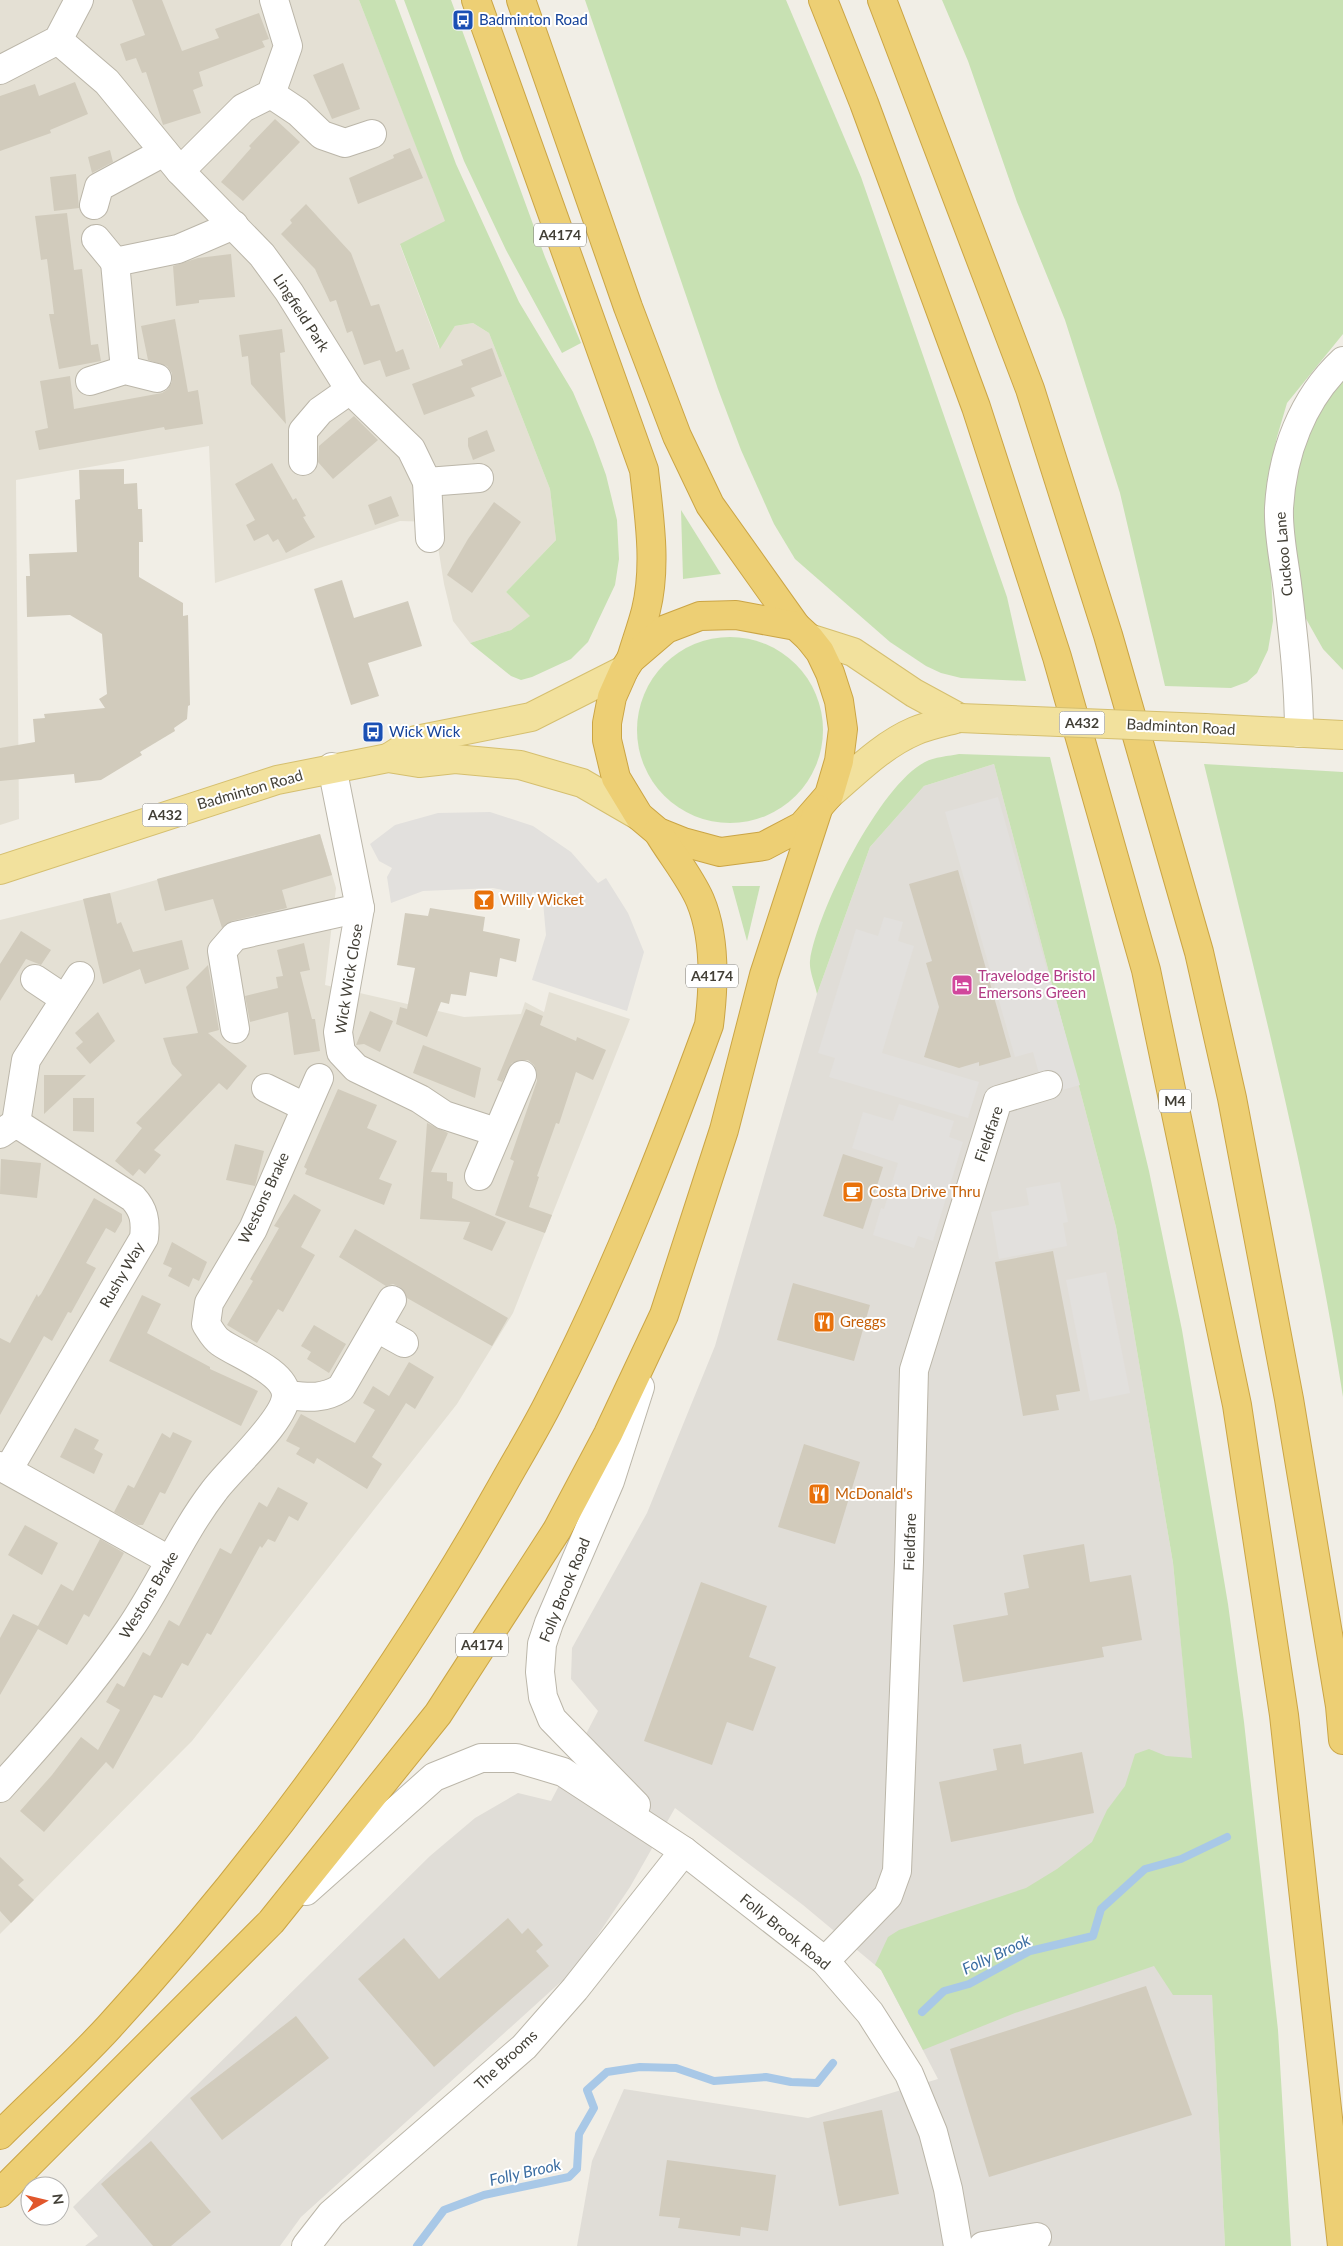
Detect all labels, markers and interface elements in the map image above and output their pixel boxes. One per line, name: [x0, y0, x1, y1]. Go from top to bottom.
bus stop icon: Badminton Road: [451, 8, 475, 32]
place label: Badminton Road: [479, 10, 588, 28]
road number: A4174: [534, 224, 586, 246]
street label: Lingfield Park: [270, 270, 334, 355]
street label: Cuckoo Lane: [1270, 511, 1296, 597]
road number: A432: [1060, 711, 1104, 734]
street label: Badminton Road: [1126, 714, 1236, 738]
bus stop icon: Wick Wick: [361, 720, 385, 744]
place label: Wick Wick: [389, 722, 461, 740]
street label: Badminton Road: [195, 765, 305, 813]
road number: A432: [142, 804, 188, 826]
bar icon: Willy Wicket: [472, 888, 496, 912]
place label: Willy Wicket: [500, 890, 584, 908]
street label: Wick Wick Close: [330, 922, 366, 1035]
road number: A4174: [686, 964, 738, 988]
place label: Travelodge Bristol Emersons Green: [978, 966, 1096, 1001]
hotel icon: Travelodge Bristol Emersons Green: [950, 973, 974, 997]
road number: M4: [1159, 1090, 1191, 1112]
street label: Fieldfare: [970, 1103, 1006, 1164]
street label: Westons Brake: [234, 1149, 292, 1246]
cafe icon: Costa Drive Thru: [841, 1180, 865, 1204]
place label: Costa Drive Thru: [869, 1182, 981, 1200]
street label: Rushy Way: [95, 1238, 147, 1311]
restaurant icon: Greggs: [812, 1310, 836, 1334]
place label: Greggs: [840, 1312, 886, 1330]
restaurant icon: McDonald's: [807, 1482, 831, 1506]
place label: McDonald's: [835, 1484, 913, 1502]
street label: Fieldfare: [899, 1513, 919, 1571]
street label: Folly Brook Road: [535, 1535, 593, 1644]
street label: Westons Brake: [115, 1547, 181, 1642]
road number: A4174: [456, 1634, 508, 1656]
street label: Folly Brook Road: [737, 1889, 834, 1973]
water label: Folly Brook: [959, 1929, 1033, 1978]
street label: The Brooms: [470, 2026, 540, 2093]
water label: Folly Brook: [487, 2154, 563, 2189]
north arrow: [20, 2176, 70, 2226]
text: N: [49, 2193, 68, 2206]

